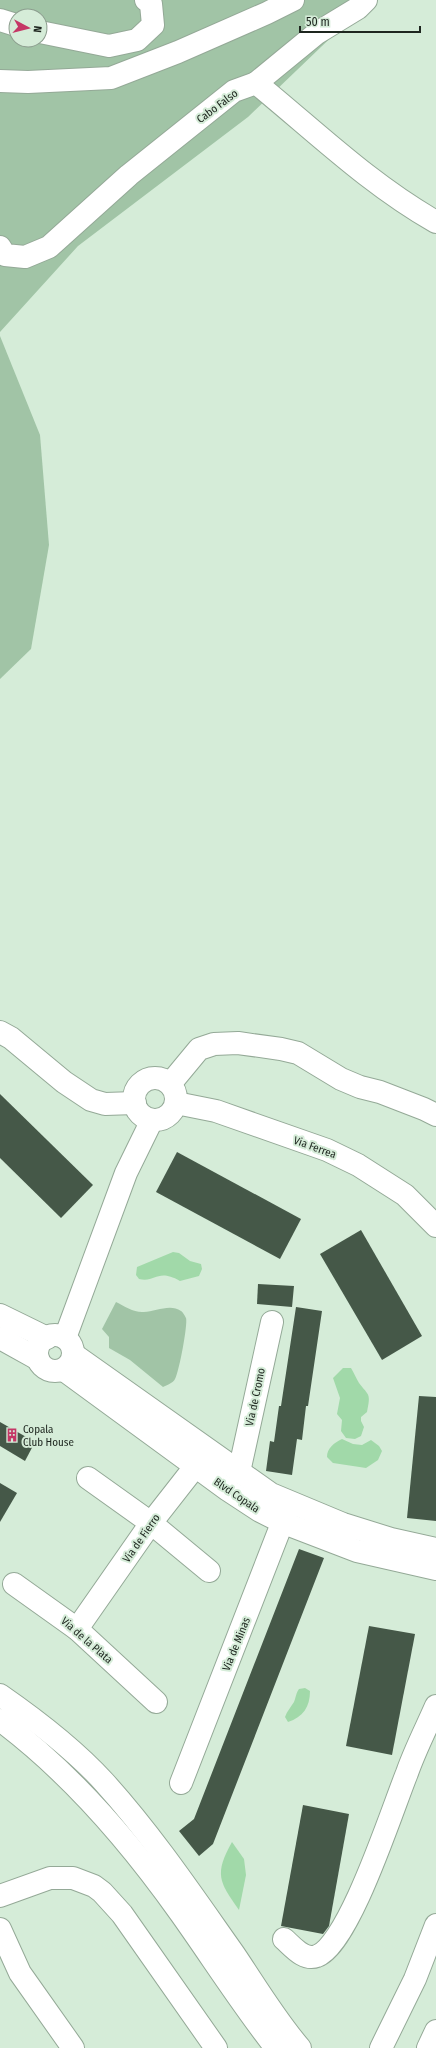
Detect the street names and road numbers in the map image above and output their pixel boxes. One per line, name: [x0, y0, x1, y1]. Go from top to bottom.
street label: Cabo Falso: [194, 87, 241, 126]
street label: Via Ferrea: [292, 1134, 338, 1161]
street label: Via de Cromo: [243, 1367, 268, 1427]
street label: Blvd Copala: [211, 1475, 262, 1516]
street label: Via de Fierro: [120, 1511, 163, 1565]
street label: Via de la Plata: [58, 1615, 115, 1666]
street label: Via de Minas: [220, 1615, 253, 1673]

